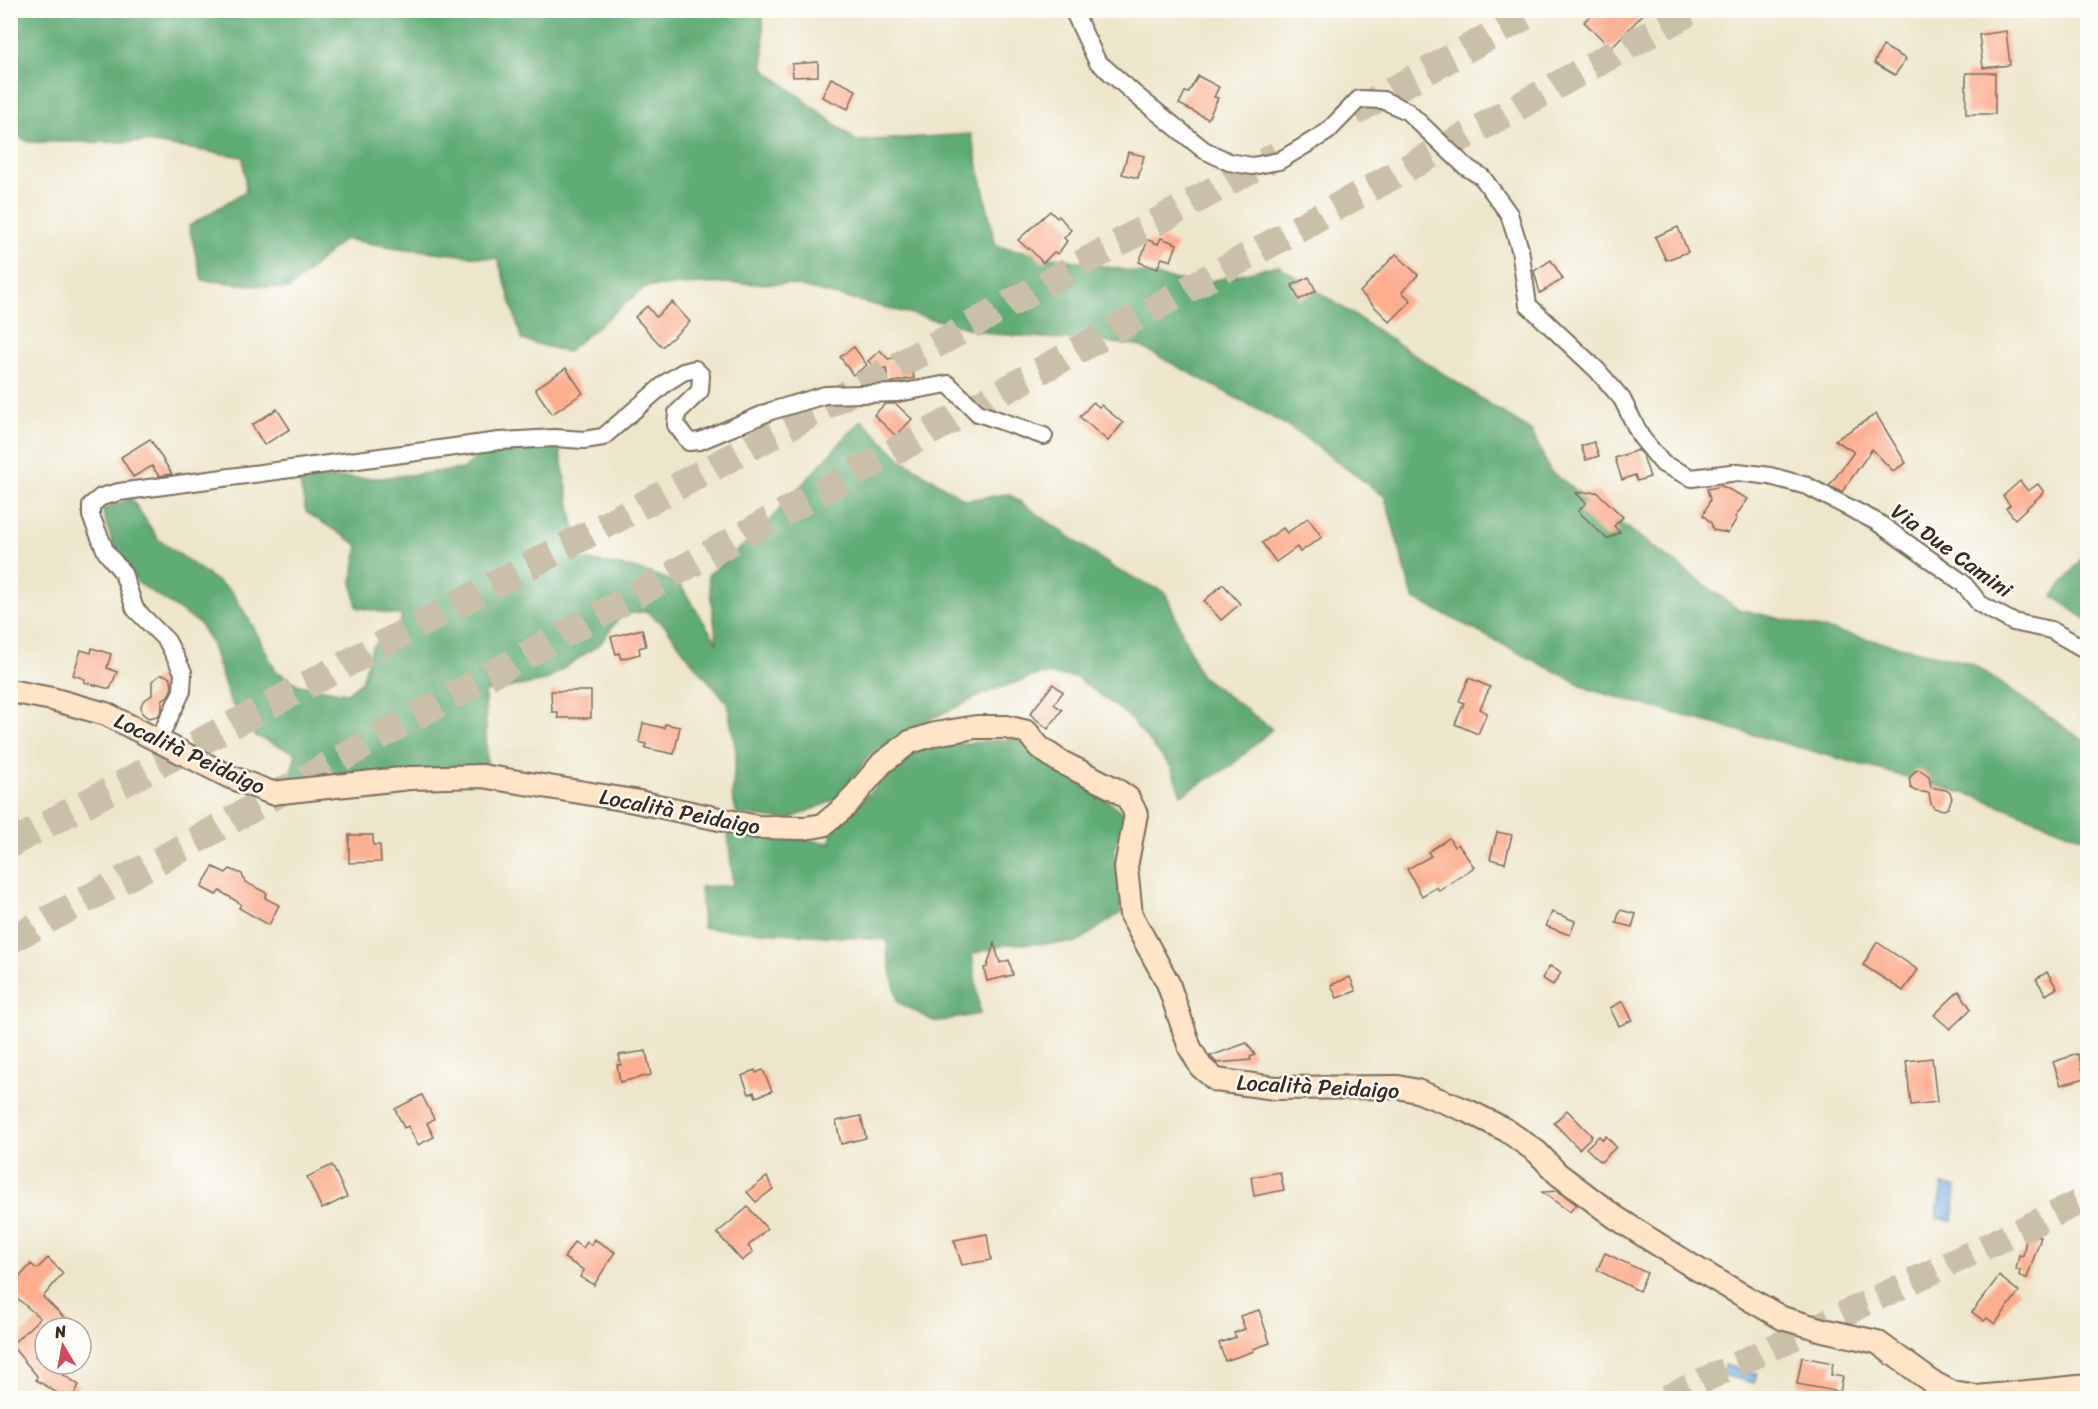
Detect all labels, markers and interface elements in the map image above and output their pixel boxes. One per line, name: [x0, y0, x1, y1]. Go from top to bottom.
street label: Via Due Camini: [1882, 493, 2022, 609]
street label: Località Peidaigo: [108, 701, 272, 806]
street label: Località Peidaigo: [596, 777, 764, 846]
street label: Località Peidaigo: [1236, 1063, 1400, 1110]
north arrow: [33, 1316, 93, 1376]
text: N: [52, 1316, 69, 1347]

